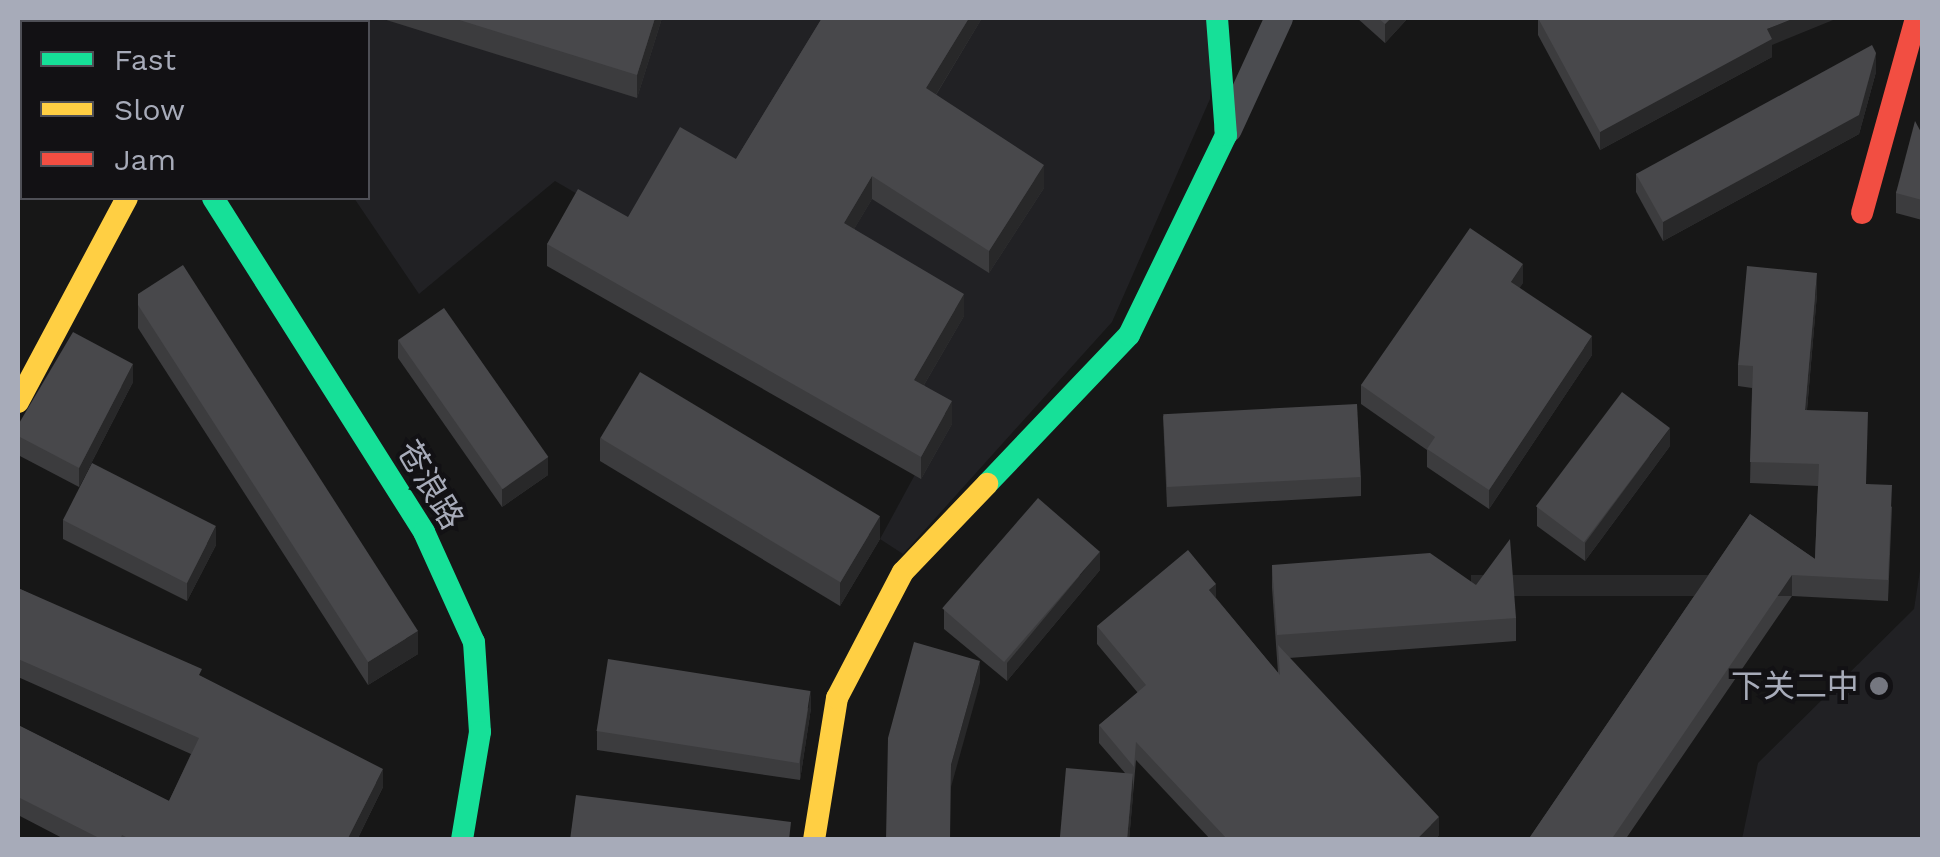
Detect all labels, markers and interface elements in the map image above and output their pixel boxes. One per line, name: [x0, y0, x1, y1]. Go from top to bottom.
legend: [20, 20, 370, 200]
text: Fast: [114, 42, 176, 77]
text: Slow: [114, 92, 185, 127]
text: Jam: [114, 142, 176, 177]
street label: 苍浪路: [389, 434, 471, 536]
place label: 下关二中: [1731, 667, 1859, 705]
marker: 下关二中: [1868, 675, 1890, 697]

